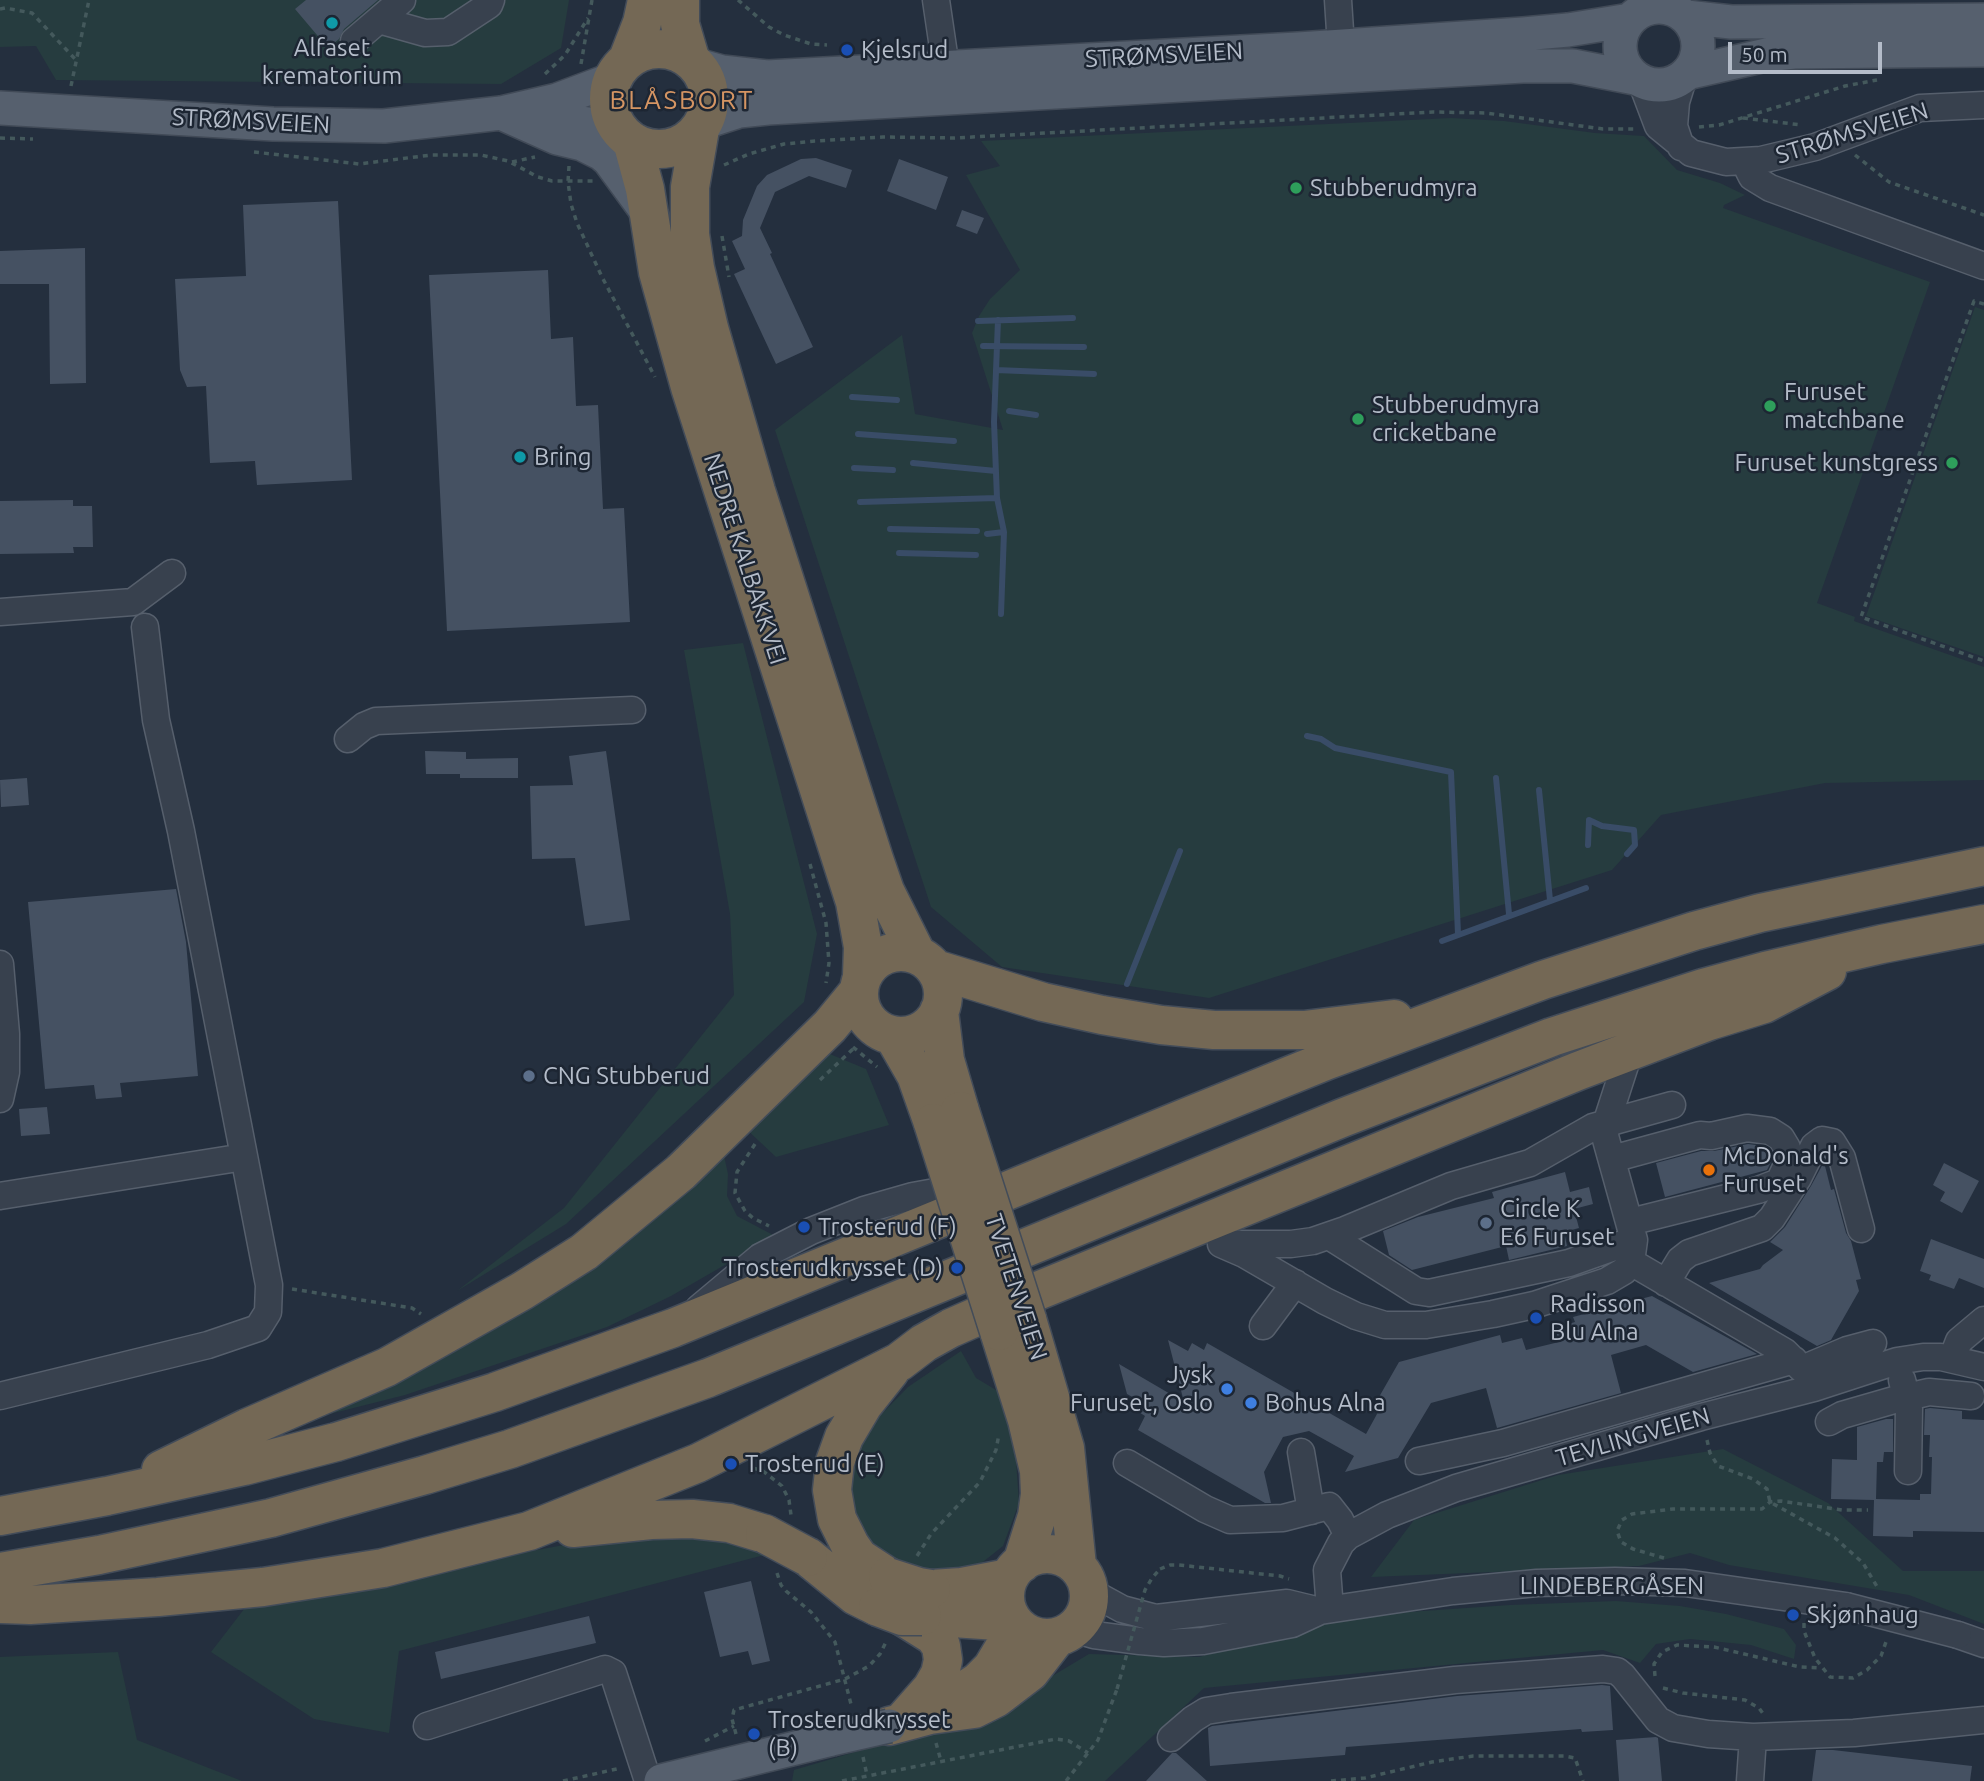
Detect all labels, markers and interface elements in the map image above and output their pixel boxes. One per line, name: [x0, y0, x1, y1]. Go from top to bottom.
marker: Alfaset krematorium: [324, 15, 340, 31]
scale bar: [1732, 28, 1886, 72]
place label: Alfaset krematorium: [262, 34, 402, 90]
place label: Kjelsrud: [861, 36, 948, 64]
street label: STRØMSVEIEN: [1084, 36, 1244, 74]
marker: Kjelsrud: [839, 42, 855, 58]
text: 50 m: [1741, 42, 1788, 66]
district label: BLÅSBORT: [611, 84, 753, 116]
street label: STRØMSVEIEN: [1772, 96, 1932, 170]
street label: STRØMSVEIEN: [171, 102, 331, 140]
place label: Stubberudmyra: [1310, 174, 1478, 202]
marker: Stubberudmyra: [1288, 180, 1304, 196]
place label: Furuset matchbane: [1784, 378, 1905, 434]
place label: Stubberudmyra cricketbane: [1372, 391, 1540, 447]
marker: Furuset matchbane: [1762, 398, 1778, 414]
marker: Stubberudmyra cricketbane: [1350, 411, 1366, 427]
place label: Bring: [534, 443, 592, 471]
marker: Bring: [512, 449, 528, 465]
place label: Furuset kunstgress: [1734, 449, 1938, 477]
street label: NEDRE KALBAKKVEI: [697, 450, 793, 668]
marker: Furuset kunstgress: [1944, 455, 1960, 471]
place label: CNG Stubberud: [543, 1062, 710, 1090]
marker: CNG Stubberud: [521, 1068, 537, 1084]
place label: McDonald's Furuset: [1723, 1142, 1849, 1198]
marker: McDonald's Furuset: [1701, 1162, 1717, 1178]
place label: Circle K E6 Furuset: [1500, 1195, 1614, 1251]
street label: TVETENVEIEN: [979, 1210, 1053, 1364]
place label: Trosterud (F): [818, 1213, 957, 1241]
marker: Circle K E6 Furuset: [1478, 1215, 1494, 1231]
marker: Trosterud (F): [796, 1219, 812, 1235]
place label: Trosterudkrysset (D): [724, 1254, 943, 1282]
marker: Trosterudkrysset (D): [949, 1260, 965, 1276]
place label: Radisson Blu Alna: [1550, 1290, 1646, 1346]
marker: Radisson Blu Alna: [1528, 1310, 1544, 1326]
place label: Jysk Furuset, Oslo: [1070, 1361, 1213, 1417]
marker: Jysk Furuset, Oslo: [1219, 1381, 1235, 1397]
place label: Bohus Alna: [1265, 1389, 1386, 1417]
marker: Bohus Alna: [1243, 1395, 1259, 1411]
street label: TEVLINGVEIEN: [1553, 1401, 1713, 1473]
place label: Trosterud (E): [745, 1450, 885, 1478]
marker: Trosterud (E): [723, 1456, 739, 1472]
street label: LINDEBERGÅSEN: [1520, 1572, 1704, 1600]
place label: Skjønhaug: [1807, 1601, 1919, 1629]
marker: Skjønhaug: [1785, 1607, 1801, 1623]
place label: Trosterudkrysset (B): [768, 1706, 950, 1762]
marker: Trosterudkrysset (B): [746, 1726, 762, 1742]

